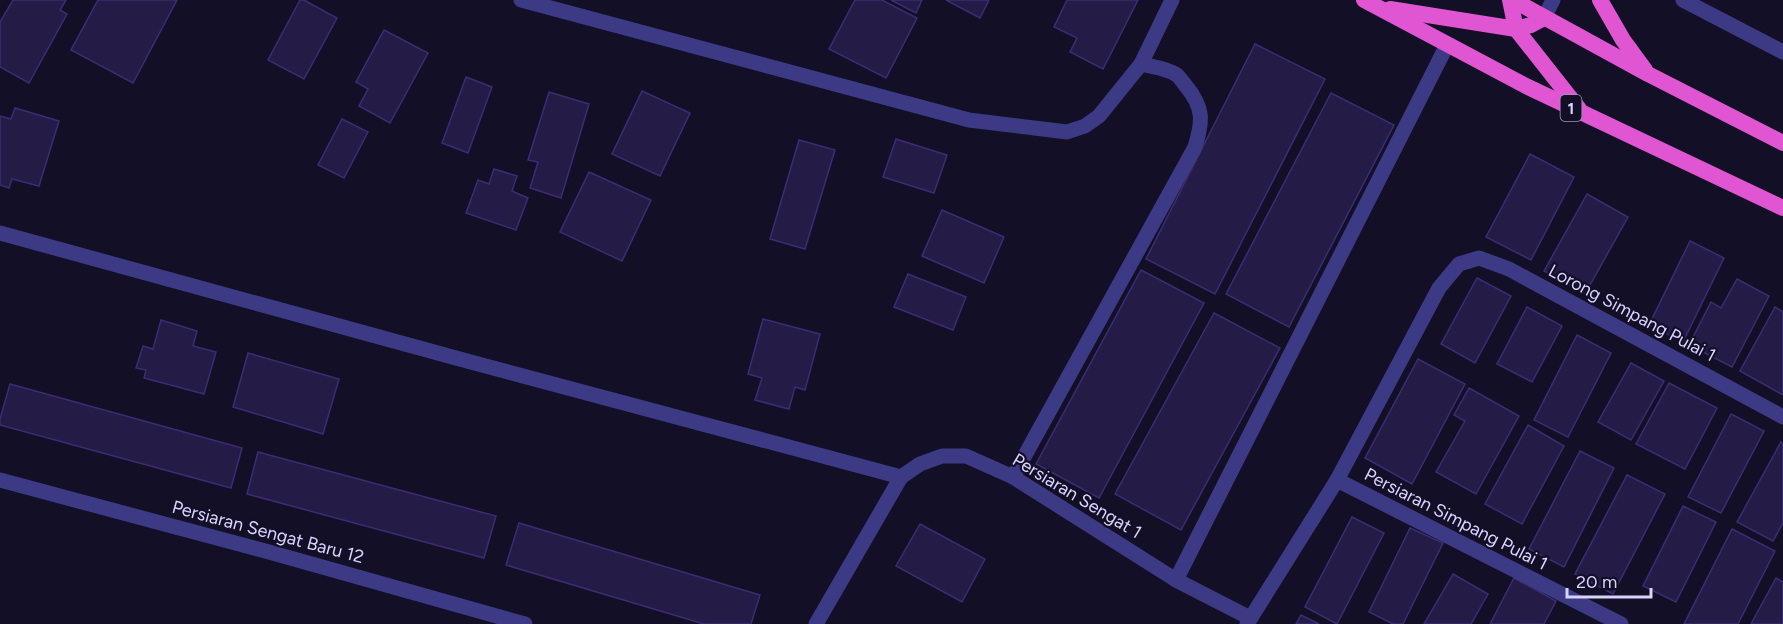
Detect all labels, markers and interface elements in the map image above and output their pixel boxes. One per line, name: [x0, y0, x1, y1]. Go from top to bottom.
road number: 1: [1560, 95, 1582, 121]
street label: Lorong Simpang Pulai 1: [1545, 260, 1719, 366]
street label: Persiaran Sengat 1: [1008, 449, 1146, 543]
street label: Persiaran Simpang Pulai 1: [1361, 463, 1551, 575]
street label: Persiaran Sengat Baru 12: [170, 496, 366, 568]
scale bar: [1567, 561, 1651, 599]
text: 20 m: [1576, 571, 1617, 593]

